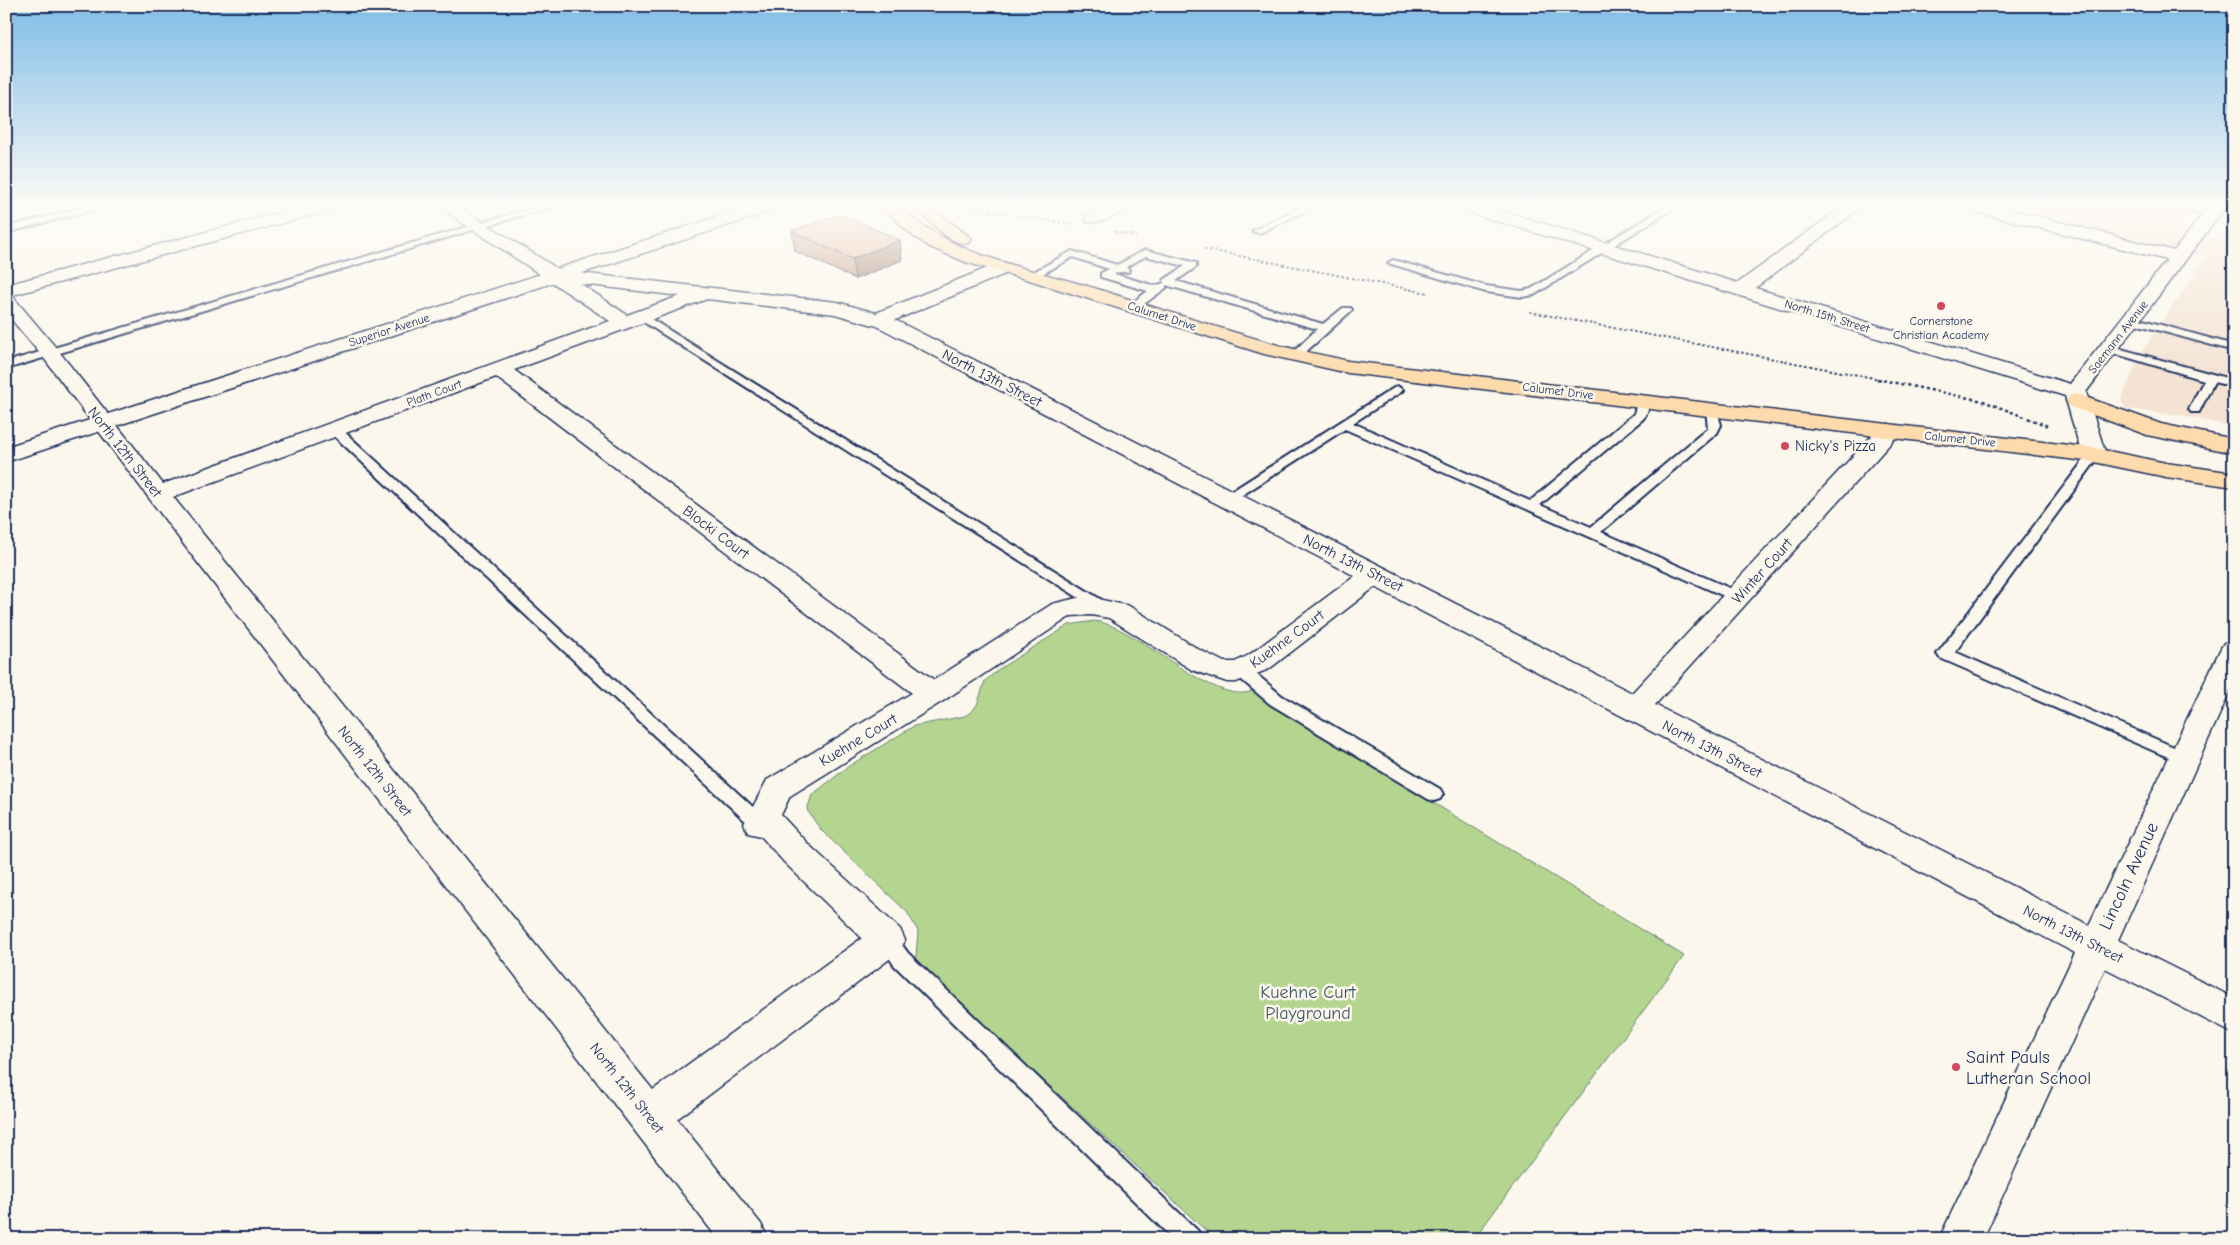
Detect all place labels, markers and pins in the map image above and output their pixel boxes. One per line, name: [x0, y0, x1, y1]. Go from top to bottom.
marker: Cornerstone Christian Academy: [1935, 300, 1947, 312]
place label: Cornerstone Christian Academy: [1893, 314, 1990, 342]
place label: Nicky's Pizza: [1795, 437, 1876, 455]
marker: Nicky's Pizza: [1779, 440, 1791, 452]
place label: Saint Pauls Lutheran School: [1966, 1047, 2091, 1089]
marker: Saint Pauls Lutheran School: [1950, 1061, 1962, 1073]

